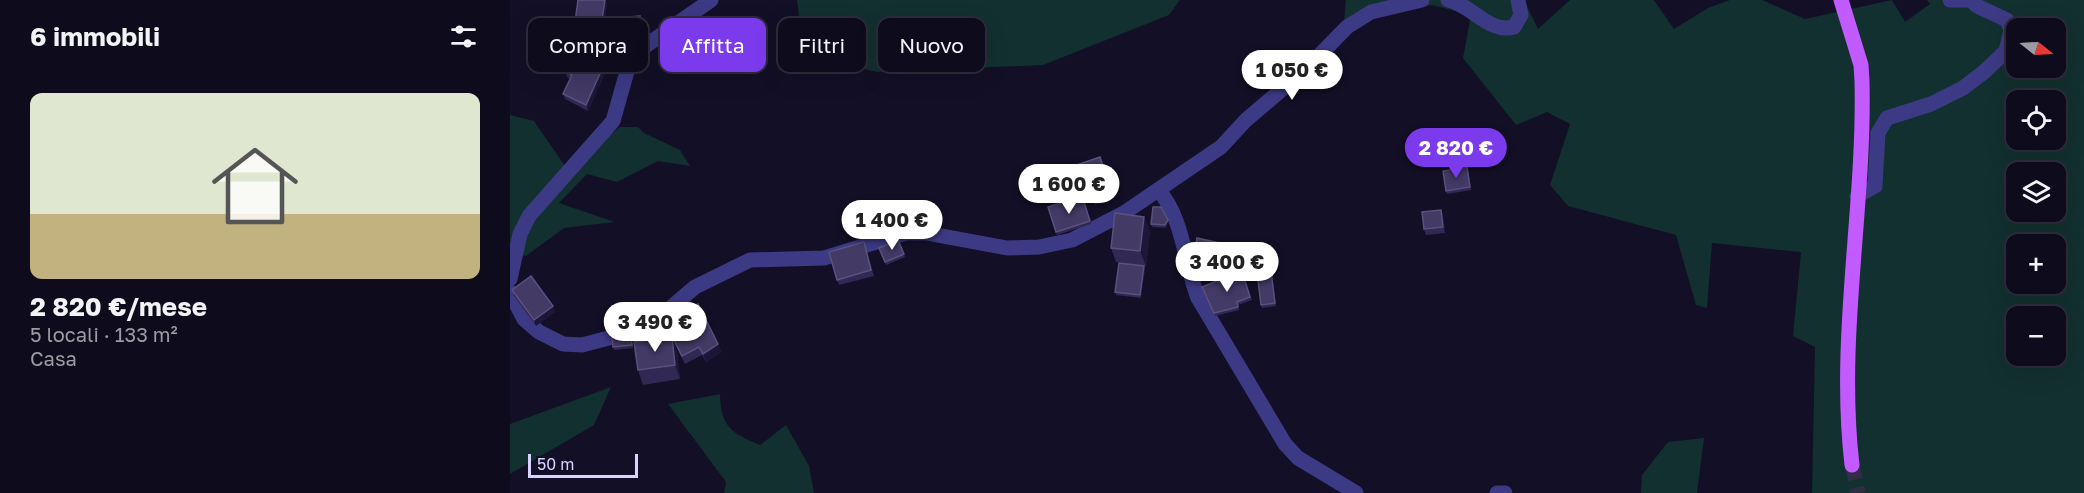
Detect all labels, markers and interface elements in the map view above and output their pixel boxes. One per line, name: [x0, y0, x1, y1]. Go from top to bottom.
chip: Compra: [528, 18, 648, 72]
chip: Affitta: [660, 18, 766, 72]
chip: Filtri: [778, 18, 866, 72]
chip: Nuovo: [878, 18, 985, 72]
north arrow: [2006, 18, 2066, 78]
map controls: [2006, 18, 2066, 366]
icon: filters: [447, 20, 480, 53]
text: 6 immobili: [30, 21, 160, 52]
pin: 1 050 €: [1237, 50, 1347, 101]
text: 1 050 €: [1256, 57, 1328, 81]
button: locate: [2006, 90, 2066, 150]
pin: 2 820 €: [1401, 128, 1511, 179]
icon: home: [201, 132, 309, 240]
text: 2 820 €: [1419, 135, 1493, 159]
button: layers: [2006, 162, 2066, 222]
pin: 1 600 €: [1014, 164, 1124, 215]
text: 1 600 €: [1032, 171, 1106, 195]
pin: 1 400 €: [837, 200, 947, 251]
text: 1 400 €: [856, 207, 928, 231]
button: +: [2006, 234, 2066, 294]
pin: 3 400 €: [1172, 242, 1282, 293]
text: 3 400 €: [1190, 249, 1264, 273]
text: 2 820 €/mese: [30, 291, 207, 322]
pin: 3 490 €: [600, 302, 710, 353]
button: −: [2006, 306, 2066, 366]
text: 3 490 €: [618, 309, 692, 333]
text: 5 locali · 133 m²: [30, 322, 178, 346]
text: Casa: [30, 346, 77, 370]
scale bar: [528, 451, 638, 478]
text: 50 m: [537, 454, 574, 474]

